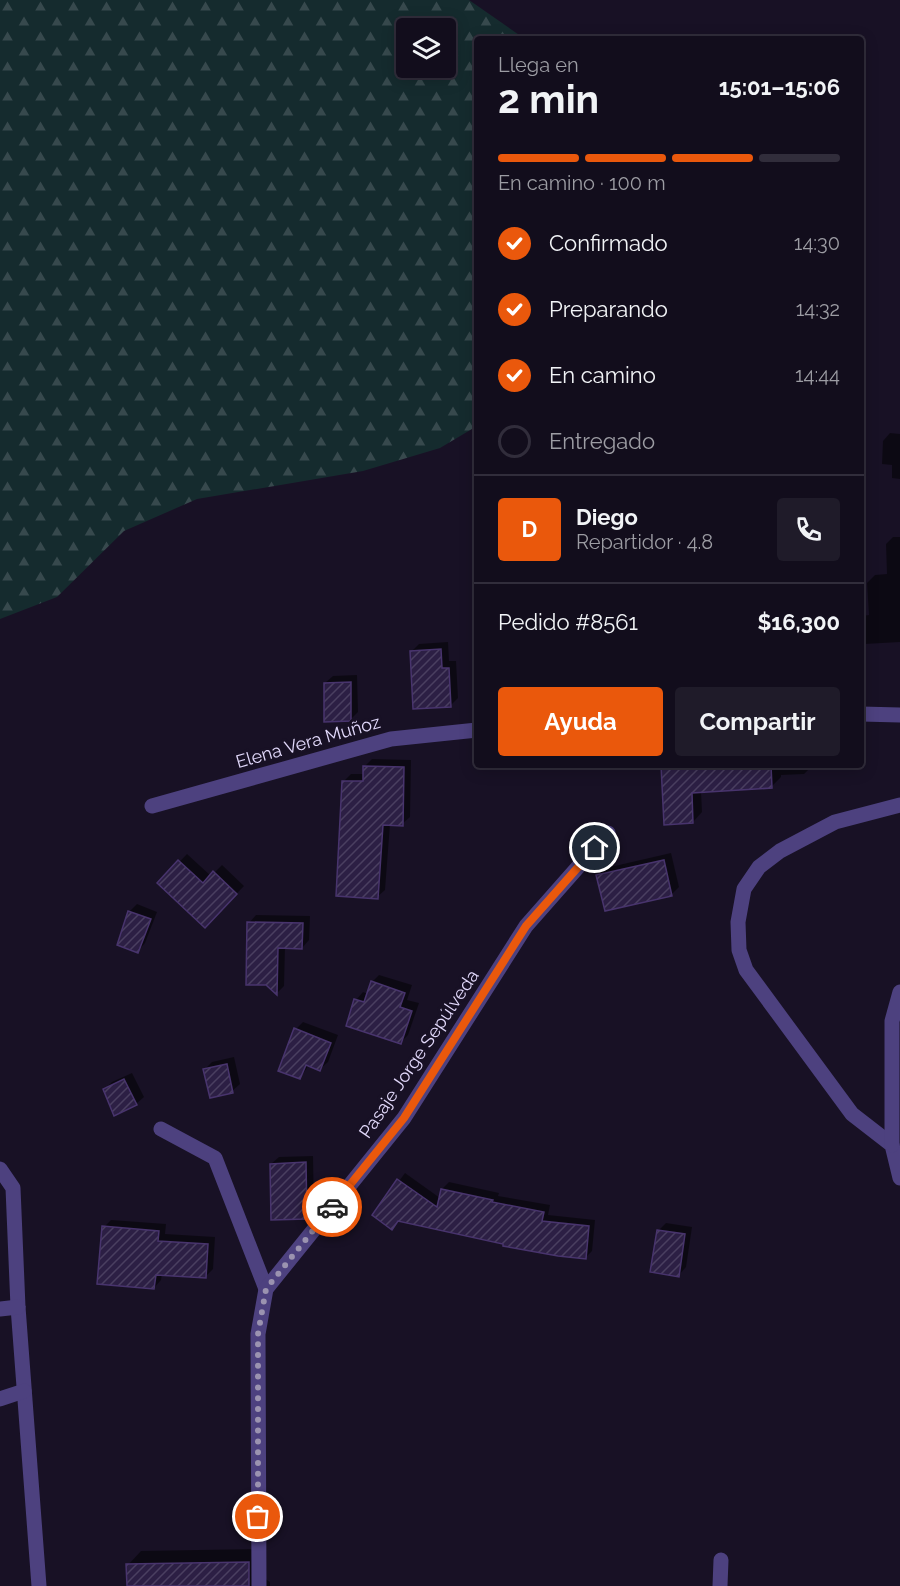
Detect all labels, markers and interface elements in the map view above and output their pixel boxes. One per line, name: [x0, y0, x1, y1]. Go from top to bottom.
map controls: [396, 18, 456, 78]
button: layers: [396, 18, 456, 78]
text: Llega en: [498, 53, 579, 77]
text: 15:01–15:06: [719, 74, 840, 100]
text: 2 min: [498, 76, 599, 122]
text: En camino · 100 m: [498, 171, 666, 195]
icon: check: [498, 227, 531, 260]
text: Confirmado: [549, 230, 668, 256]
text: 14:30: [794, 231, 840, 255]
icon: check: [498, 293, 531, 326]
text: Preparando: [549, 296, 668, 322]
text: 14:32: [796, 297, 840, 321]
icon: check: [498, 359, 531, 392]
text: En camino: [549, 362, 656, 388]
text: 14:44: [795, 363, 840, 387]
text: Entregado: [549, 428, 655, 454]
button: phone: [777, 498, 840, 561]
text: Diego: [576, 504, 638, 530]
text: D: [522, 516, 537, 542]
text: Repartidor · 4.8: [576, 530, 713, 554]
text: Pedido #8561: [498, 609, 638, 635]
text: $16,300: [757, 609, 840, 635]
button: Ayuda: [498, 687, 663, 756]
button: Compartir: [675, 687, 840, 756]
street label: Elena Vera Muñoz: [233, 711, 383, 772]
pin: [569, 822, 620, 873]
icon: home: [578, 831, 611, 864]
street label: Pasaje Jorge Sepúlveda: [354, 966, 483, 1142]
courier: [302, 1177, 362, 1237]
icon: car: [316, 1191, 349, 1224]
pin: [232, 1491, 283, 1542]
icon: bag: [241, 1500, 274, 1533]

